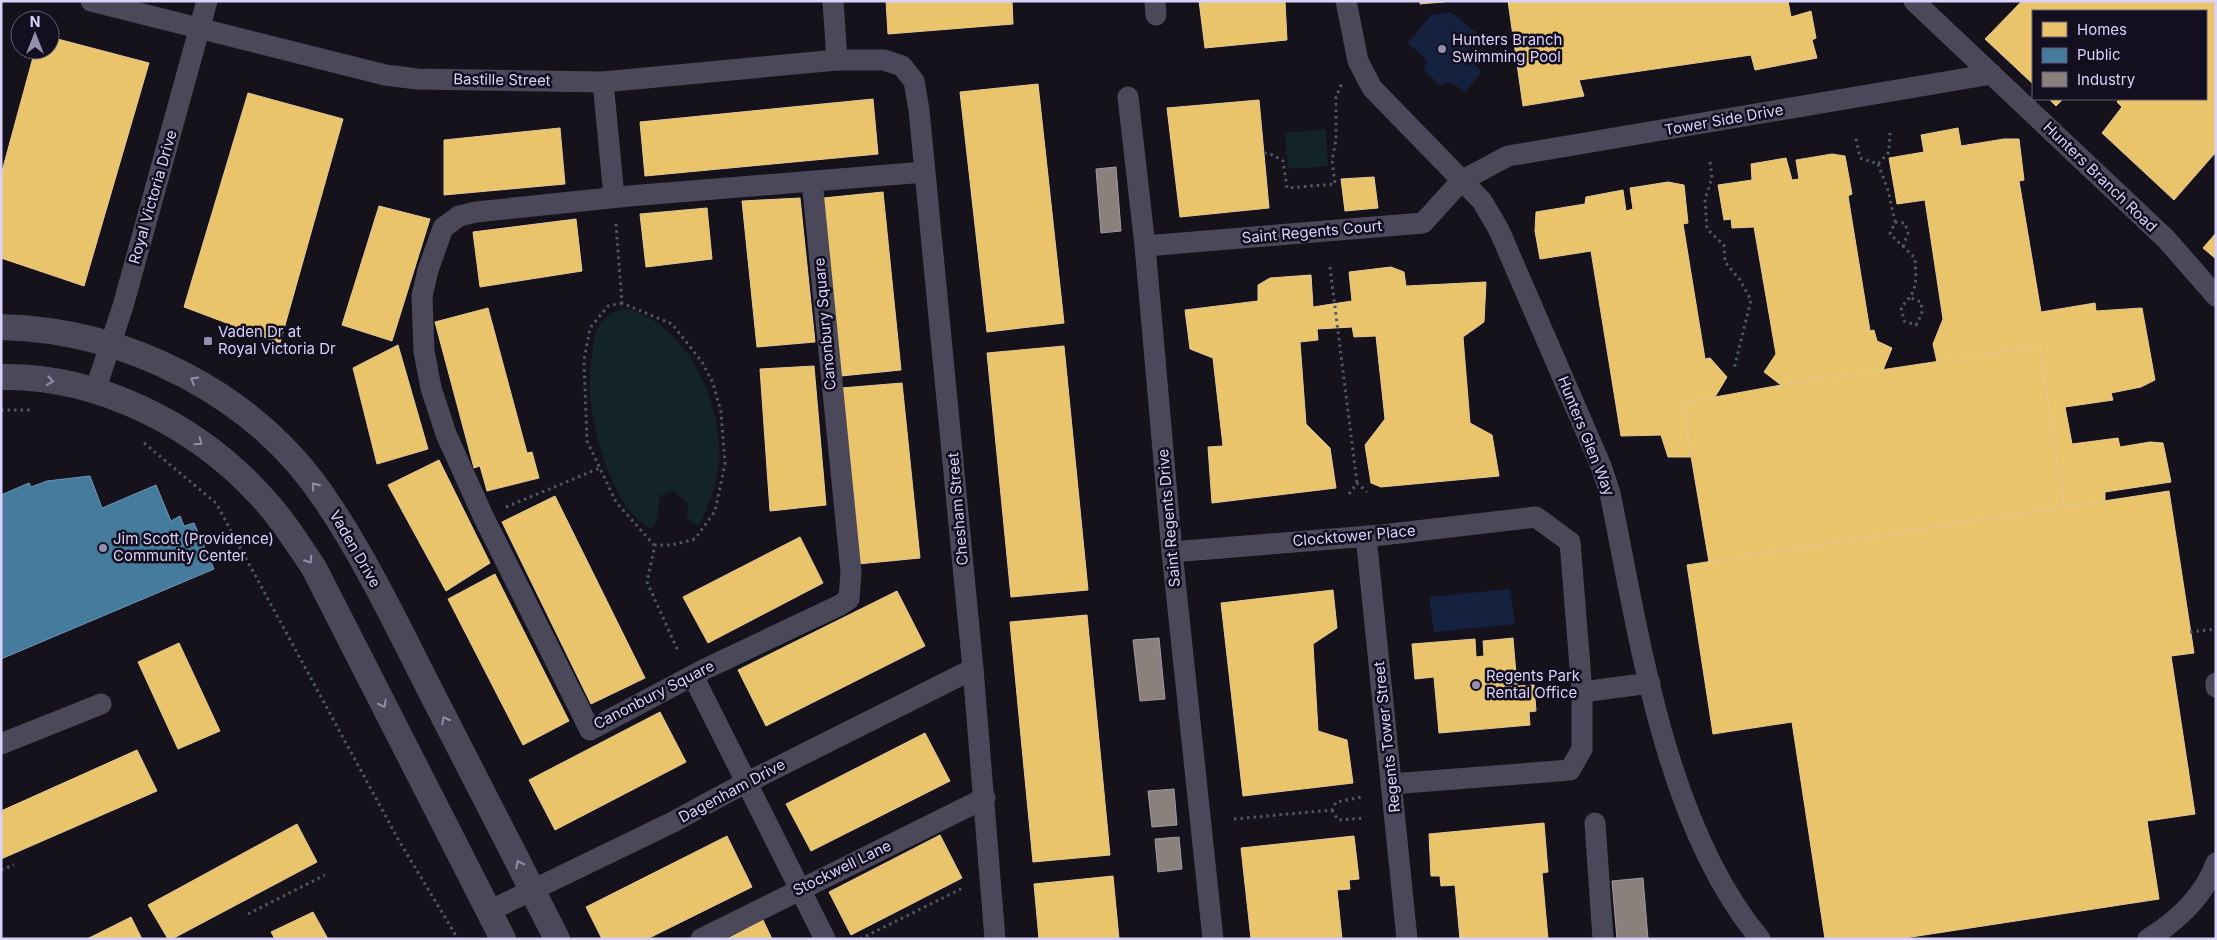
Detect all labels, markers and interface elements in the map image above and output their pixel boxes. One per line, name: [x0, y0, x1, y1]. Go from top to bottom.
north arrow: [10, 10, 60, 60]
legend: [2032, 10, 2207, 100]
text: N: [30, 13, 40, 30]
text: Homes: [2077, 20, 2127, 39]
place label: Hunters Branch Swimming Pool: [1452, 30, 1562, 66]
marker: Hunters Branch Swimming Pool: [1436, 43, 1448, 55]
text: Public: [2077, 45, 2120, 64]
street label: Bastille Street: [453, 69, 551, 90]
text: Industry: [2077, 70, 2136, 89]
street label: Tower Side Drive: [1663, 100, 1785, 139]
street label: Hunters Branch Road: [2040, 117, 2161, 236]
street label: Royal Victoria Drive: [124, 128, 181, 266]
street label: Saint Regents Court: [1241, 216, 1383, 247]
street label: Canonbury Square: [809, 257, 840, 391]
place label: Vaden Dr at Royal Victoria Dr: [218, 322, 336, 358]
marker: Vaden Dr at Royal Victoria Dr: [202, 335, 214, 347]
street label: Hunters Glen Way: [1554, 373, 1619, 499]
one-way arrow: [46, 375, 54, 386]
one-way arrow: [190, 377, 199, 387]
one-way arrow: [194, 435, 203, 445]
street label: Saint Regents Drive: [1153, 448, 1184, 588]
street label: Chesham Street: [943, 452, 972, 566]
one-way arrow: [313, 483, 321, 492]
street label: Vaden Drive: [326, 507, 385, 591]
street label: Clocktower Place: [1292, 521, 1416, 550]
place label: Jim Scott (Providence) Community Center: [113, 529, 274, 565]
marker: Jim Scott (Providence) Community Center: [97, 542, 109, 554]
one-way arrow: [302, 555, 312, 564]
street label: Canonbury Square: [590, 656, 717, 733]
street label: Regents Tower Street: [1369, 660, 1404, 814]
place label: Regents Park Rental Office: [1486, 666, 1581, 702]
marker: Regents Park Rental Office: [1470, 679, 1482, 691]
one-way arrow: [377, 699, 387, 708]
one-way arrow: [441, 716, 451, 725]
street label: Dagenham Drive: [675, 754, 788, 827]
street label: Stockwell Lane: [790, 836, 894, 900]
one-way arrow: [515, 861, 525, 870]

